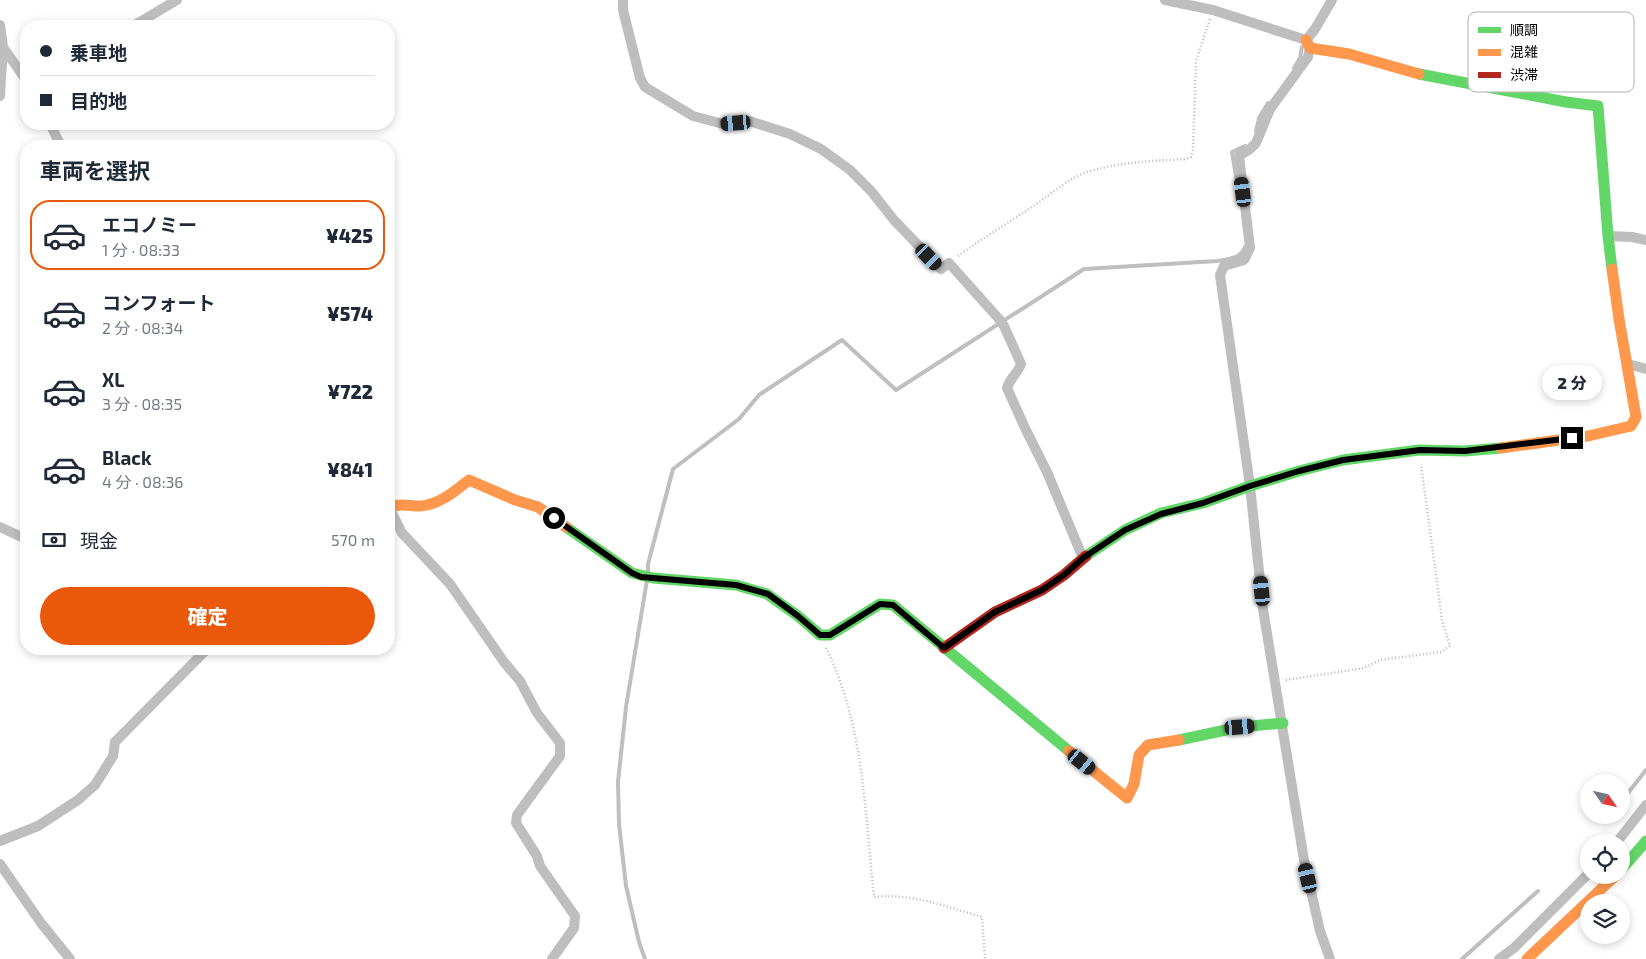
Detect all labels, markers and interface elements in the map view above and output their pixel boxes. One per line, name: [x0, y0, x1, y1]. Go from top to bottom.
legend: [1468, 12, 1634, 92]
text: 順調: [1510, 21, 1538, 38]
text: 乗車地: [70, 41, 127, 64]
text: 混雑: [1510, 43, 1538, 60]
text: 渋滞: [1510, 66, 1538, 83]
text: 目的地: [70, 89, 127, 112]
car: [720, 114, 751, 132]
text: 車両を選択: [40, 157, 150, 183]
car: [1233, 176, 1252, 208]
icon: car: [42, 213, 87, 258]
text: エコノミー: [102, 213, 197, 236]
text: ¥425: [326, 224, 373, 247]
text: 1 分 · 08:33: [102, 240, 180, 259]
car: [913, 241, 944, 273]
icon: car: [42, 291, 87, 336]
text: コンフォート: [102, 291, 215, 314]
text: ¥574: [327, 302, 373, 325]
text: 2 分 · 08:34: [102, 318, 183, 337]
callout: 2 分: [1542, 366, 1602, 400]
text: XL: [102, 368, 124, 391]
icon: car: [42, 369, 87, 414]
text: 2 分: [1558, 373, 1586, 392]
text: ¥722: [327, 380, 373, 403]
text: 3 分 · 08:35: [102, 394, 182, 413]
route end: [1561, 427, 1583, 449]
text: Black: [102, 446, 152, 469]
icon: car: [42, 447, 87, 492]
text: ¥841: [327, 458, 373, 481]
text: 4 分 · 08:36: [102, 472, 184, 491]
route start: [543, 507, 565, 529]
icon: cash: [40, 526, 68, 554]
text: 現金: [80, 529, 118, 552]
text: 570 m: [331, 530, 375, 549]
car: [1252, 575, 1271, 607]
button: 確定: [40, 587, 375, 645]
car: [1224, 718, 1255, 736]
car: [1065, 747, 1098, 777]
north arrow: [1580, 774, 1630, 824]
map controls: [1580, 774, 1630, 944]
button: locate: [1580, 834, 1630, 884]
car: [1297, 862, 1318, 894]
button: layers: [1580, 894, 1630, 944]

